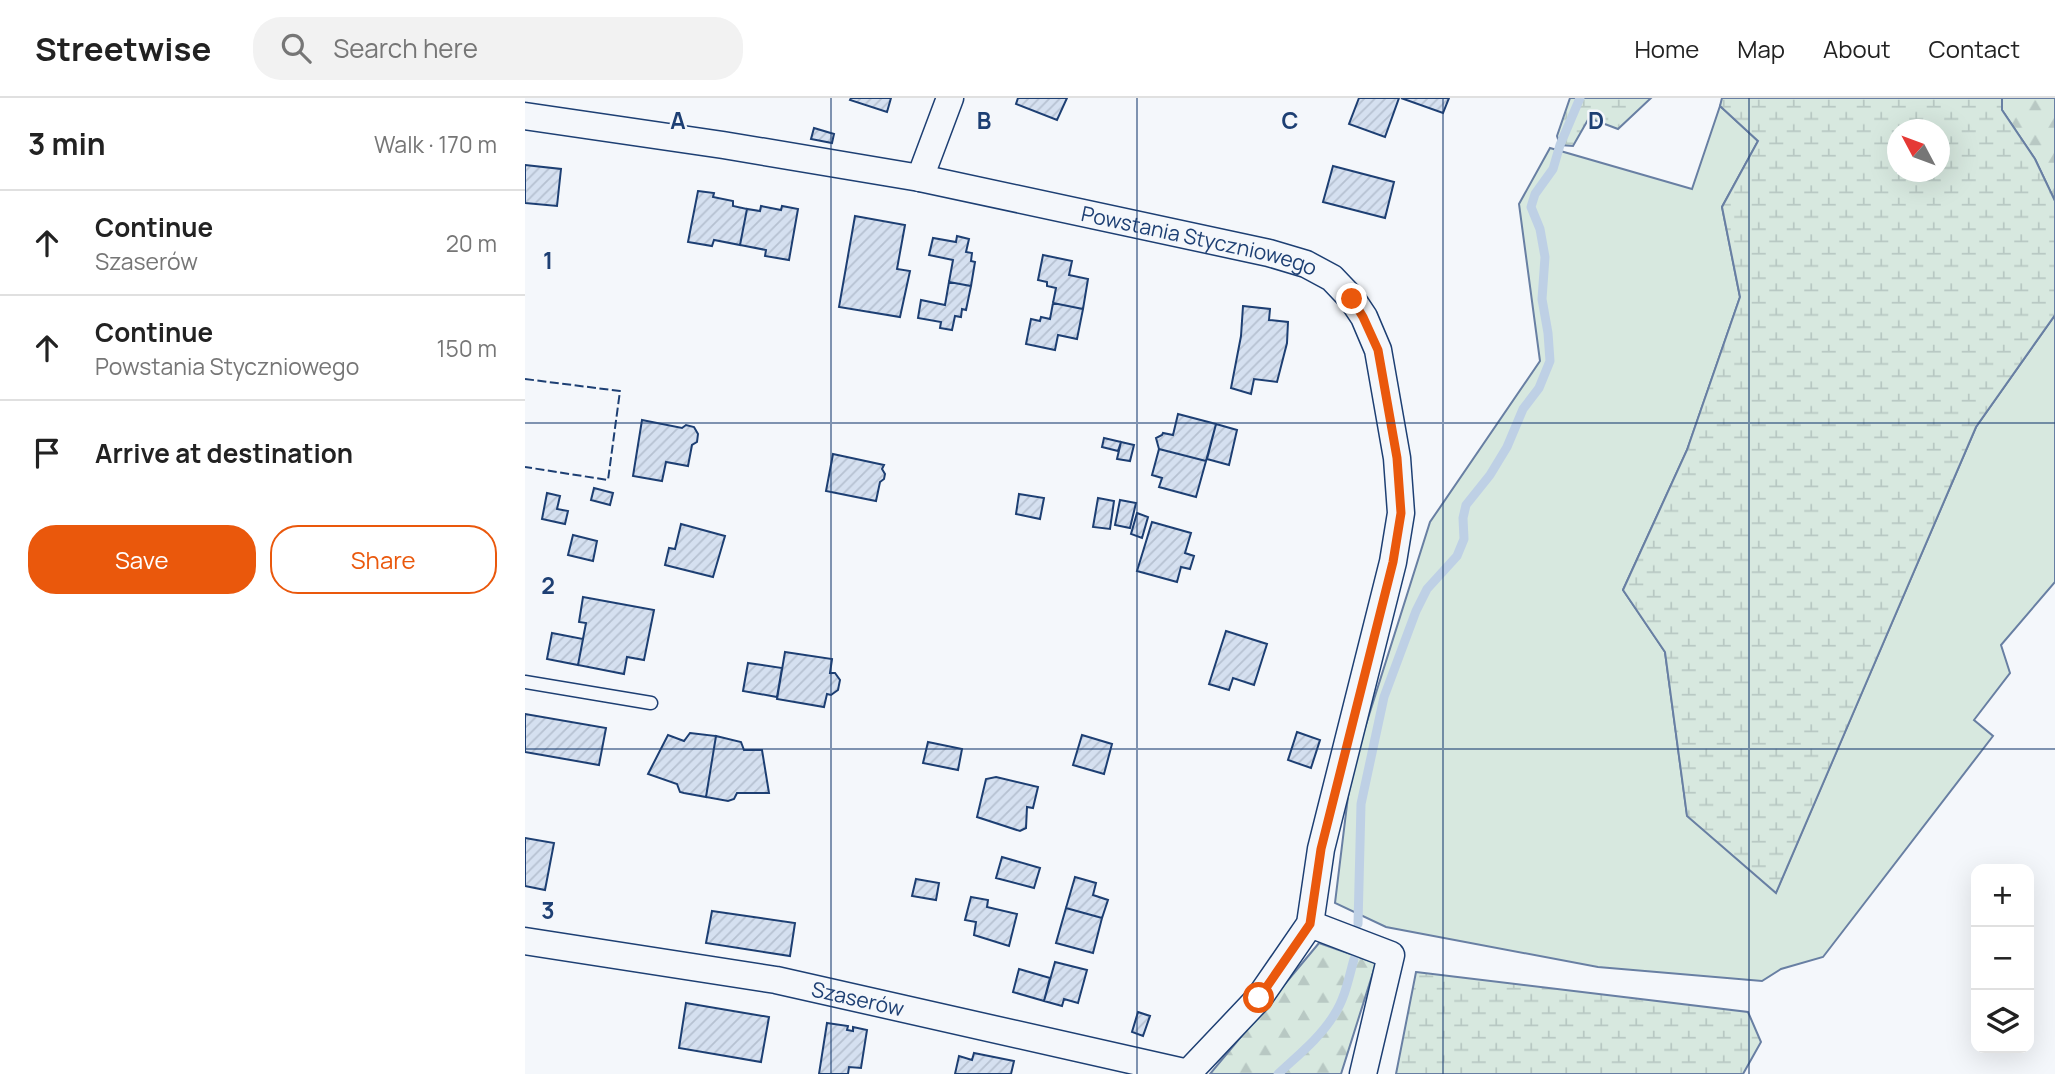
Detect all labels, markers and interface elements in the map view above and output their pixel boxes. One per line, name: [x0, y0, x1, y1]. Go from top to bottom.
search box: [253, 17, 743, 80]
text: Streetwise: [35, 26, 211, 71]
icon: search: [277, 29, 315, 67]
text: Search here: [333, 30, 478, 66]
text: Home: [1634, 32, 1699, 65]
text: Map: [1737, 32, 1785, 65]
text: About: [1823, 32, 1891, 65]
text: Contact: [1929, 32, 2020, 65]
text: A: [670, 104, 686, 136]
text: B: [977, 104, 991, 136]
text: C: [1282, 104, 1299, 136]
text: D: [1588, 104, 1604, 136]
north arrow: [1887, 119, 1950, 182]
text: 3 min: [28, 123, 106, 164]
text: Walk · 170 m: [374, 128, 497, 160]
street label: Powstania Styczniowego: [1079, 199, 1323, 282]
text: Continue: [95, 209, 213, 245]
icon: ahead: [28, 224, 66, 262]
text: 20 m: [446, 227, 497, 259]
text: 1: [543, 244, 553, 276]
text: Szaserów: [95, 245, 198, 277]
route end: [1336, 283, 1367, 314]
text: Continue: [95, 314, 213, 350]
icon: ahead: [28, 329, 66, 367]
text: 150 m: [437, 332, 497, 364]
text: Powstania Styczniowego: [95, 350, 359, 382]
icon: arrive: [28, 434, 66, 472]
text: Arrive at destination: [95, 435, 353, 471]
button: Save: [28, 525, 256, 594]
button: Share: [270, 525, 497, 594]
text: 2: [541, 569, 555, 601]
map controls: [1971, 864, 2034, 1053]
button: +: [1971, 864, 2034, 927]
text: 3: [541, 894, 555, 926]
button: −: [1971, 927, 2034, 990]
street label: Szaserów: [809, 974, 907, 1022]
route start: [1243, 982, 1274, 1013]
button: layers: [1971, 990, 2034, 1053]

